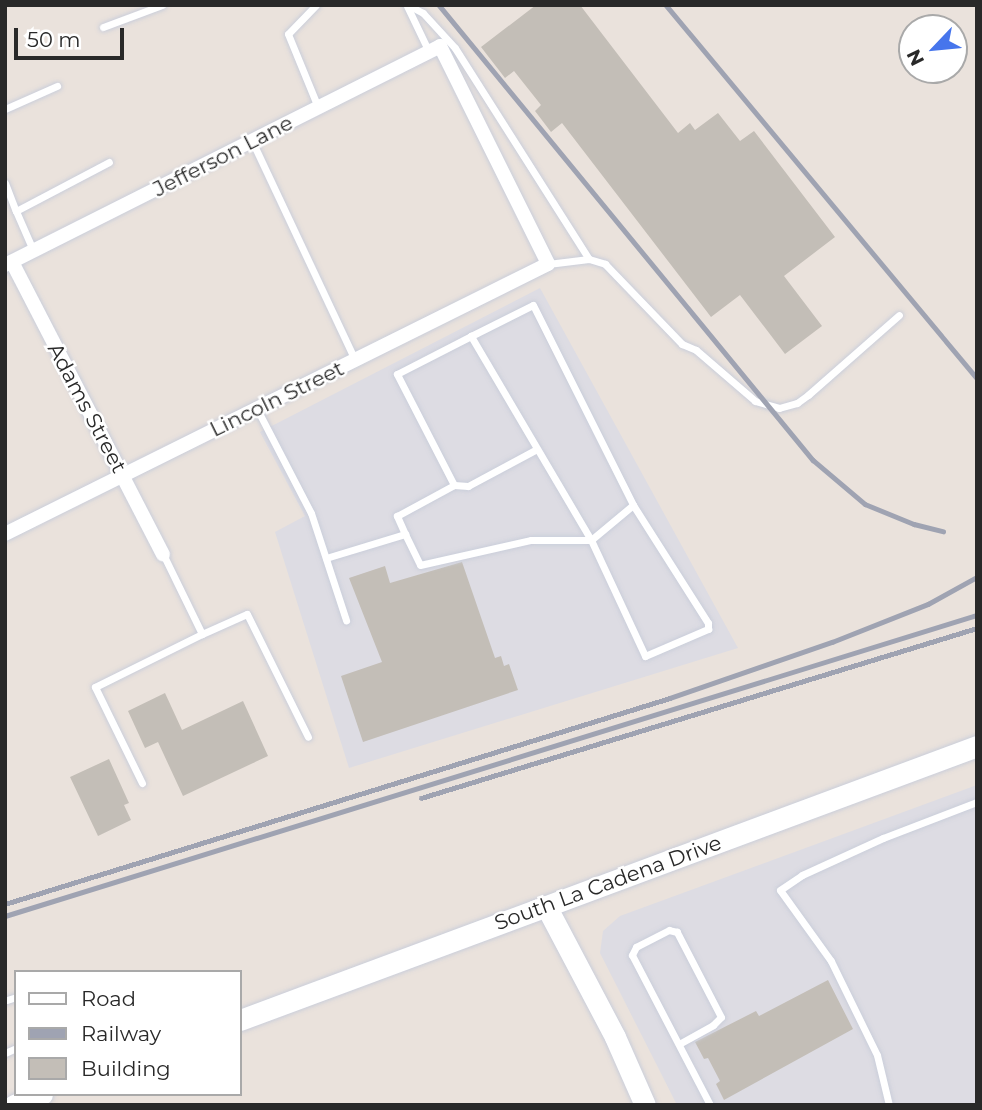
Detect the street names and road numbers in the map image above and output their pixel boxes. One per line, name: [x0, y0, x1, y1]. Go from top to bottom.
street label: Jefferson Lane: [149, 110, 297, 202]
street label: Adams Street: [42, 339, 132, 477]
street label: Lincoln Street: [206, 356, 348, 442]
street label: South La Cadena Drive: [491, 830, 725, 936]

